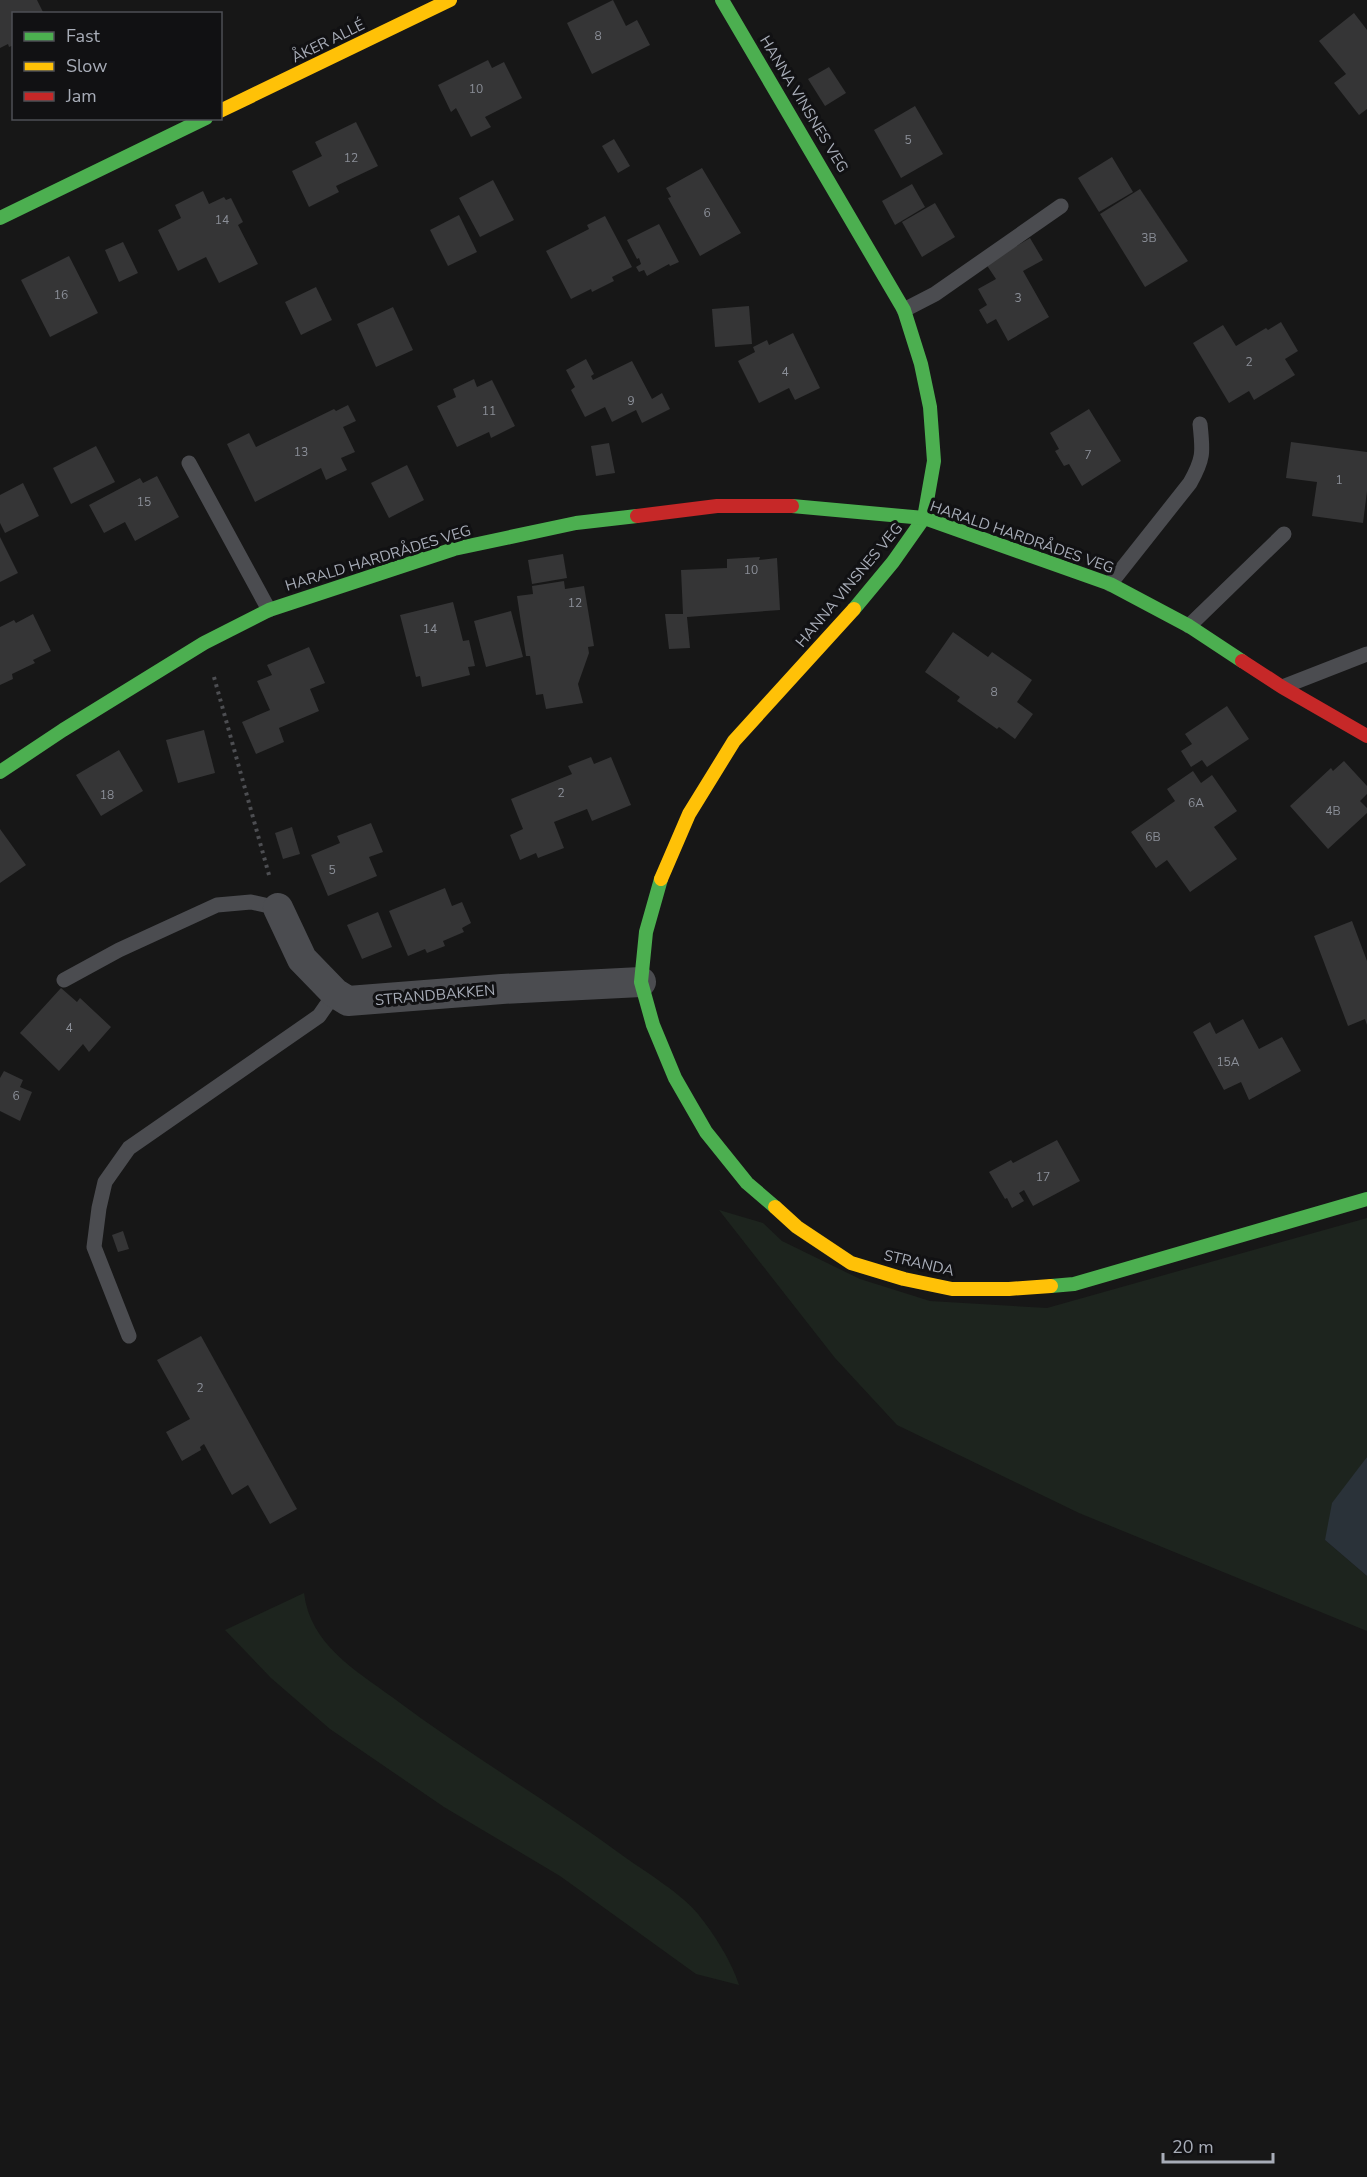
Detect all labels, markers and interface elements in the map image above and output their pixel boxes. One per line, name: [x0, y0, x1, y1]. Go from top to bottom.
legend: [12, 12, 222, 120]
street label: ÅKER ALLÉ: [288, 14, 368, 67]
text: Fast: [66, 24, 101, 48]
house number: 8: [594, 28, 602, 44]
street label: HANNA VINSNES VEG: [755, 32, 853, 176]
text: Slow: [66, 54, 107, 78]
house number: 10: [469, 81, 483, 97]
text: Jam: [65, 84, 97, 108]
house number: 5: [904, 132, 912, 148]
house number: 12: [344, 150, 358, 166]
house number: 6: [703, 205, 711, 221]
house number: 14: [215, 212, 229, 228]
house number: 3B: [1141, 230, 1157, 246]
house number: 16: [54, 287, 68, 303]
house number: 3: [1014, 290, 1022, 306]
house number: 2: [1245, 354, 1253, 370]
house number: 4: [781, 364, 789, 380]
house number: 9: [627, 393, 635, 409]
house number: 11: [482, 403, 496, 419]
house number: 13: [294, 444, 308, 460]
house number: 7: [1084, 447, 1092, 463]
house number: 1: [1335, 472, 1343, 488]
house number: 15: [137, 494, 151, 510]
street label: HARALD HARDRÅDES VEG: [927, 495, 1117, 578]
street label: HARALD HARDRÅDES VEG: [282, 519, 473, 596]
street label: HANNA VINSNES VEG: [791, 519, 907, 651]
house number: 10: [744, 562, 758, 578]
house number: 12: [568, 595, 582, 611]
house number: 14: [423, 621, 437, 637]
house number: 8: [990, 684, 998, 700]
house number: 2: [557, 785, 565, 801]
house number: 18: [100, 787, 114, 803]
house number: 6A: [1188, 795, 1204, 811]
house number: 4B: [1325, 803, 1341, 819]
house number: 6B: [1145, 829, 1161, 845]
house number: 5: [328, 862, 336, 878]
street label: STRANDBAKKEN: [374, 980, 496, 1010]
house number: 4: [65, 1020, 73, 1036]
house number: 15A: [1216, 1054, 1240, 1070]
house number: 6: [12, 1088, 20, 1104]
house number: 17: [1036, 1169, 1050, 1185]
street label: STRANDA: [882, 1245, 956, 1281]
house number: 2: [196, 1380, 204, 1396]
scale bar: [1163, 2126, 1272, 2164]
text: 20 m: [1172, 2135, 1214, 2159]

